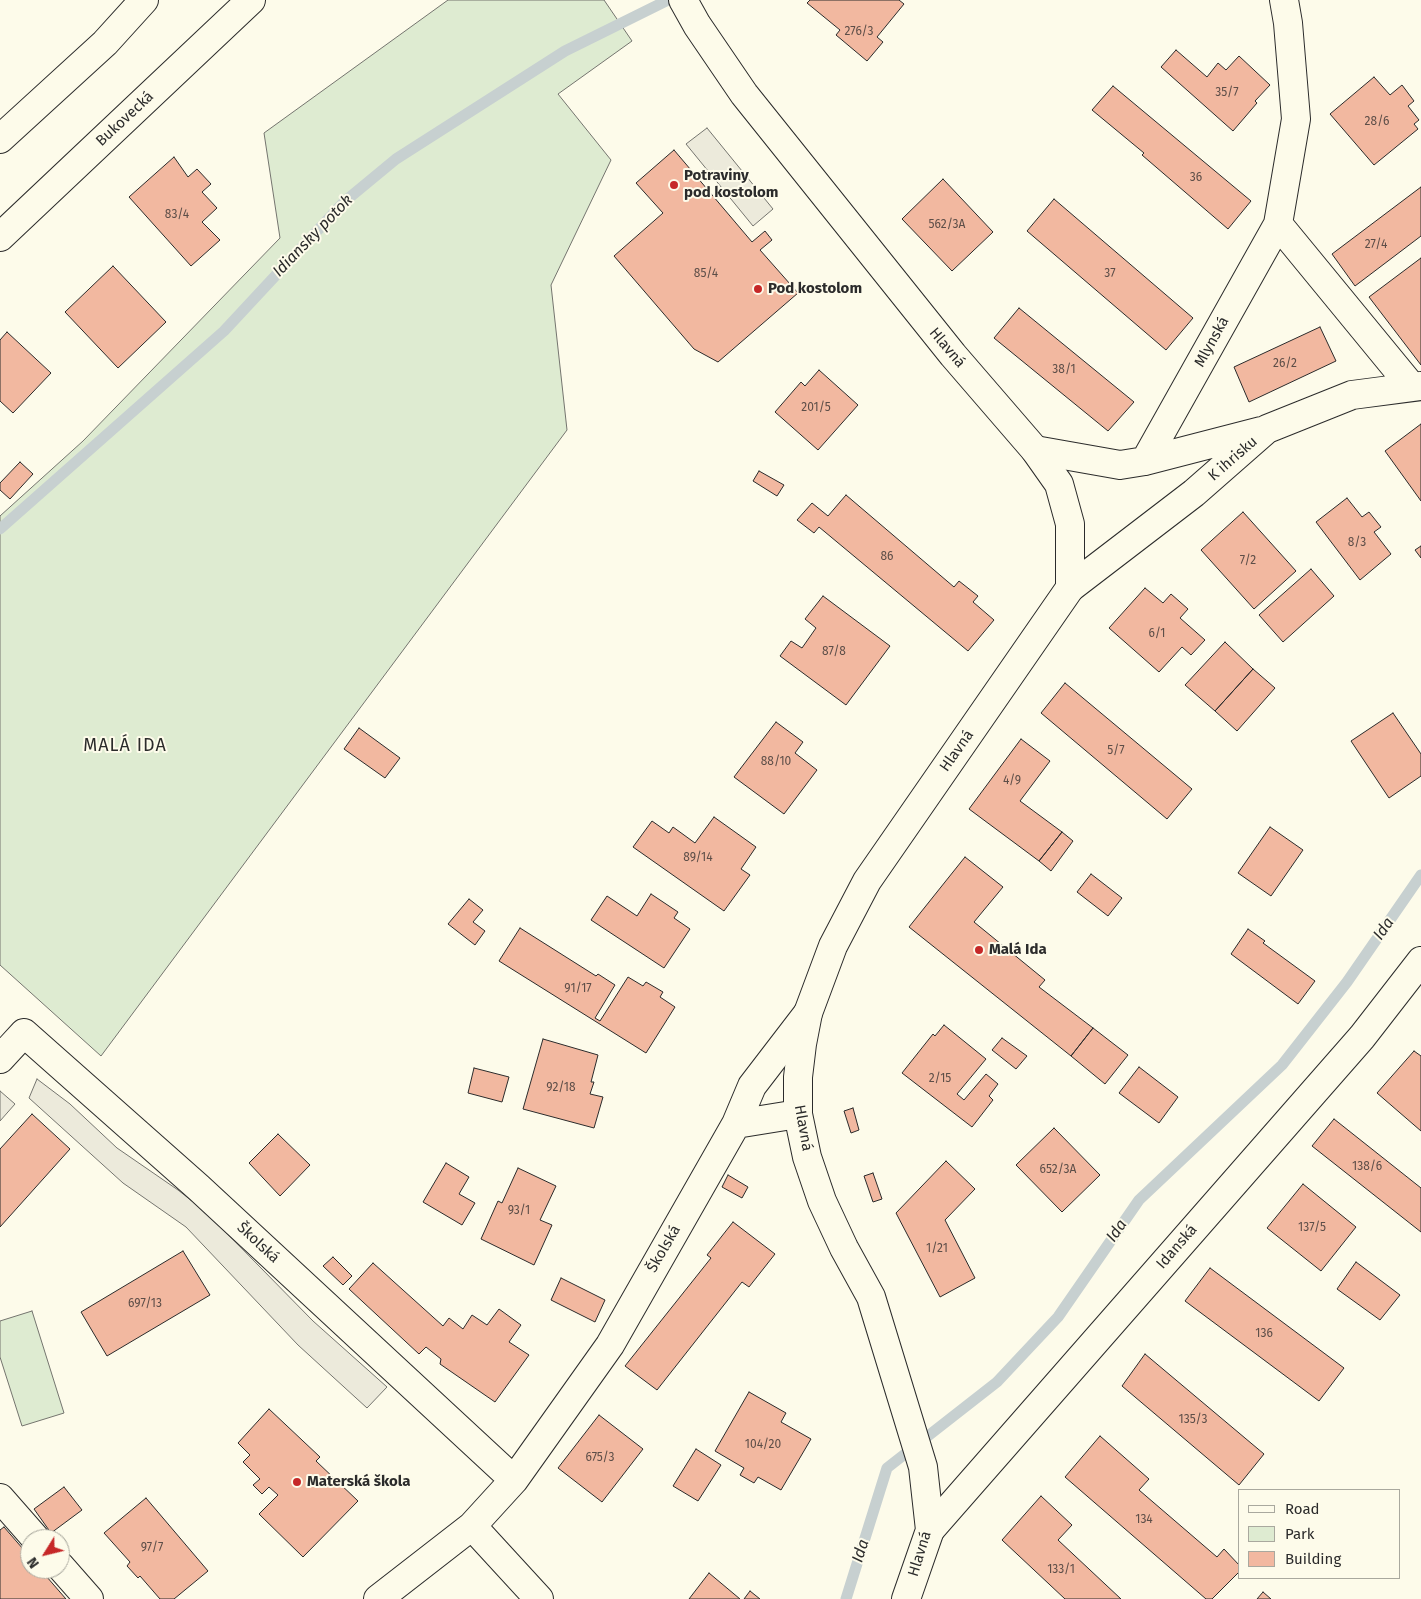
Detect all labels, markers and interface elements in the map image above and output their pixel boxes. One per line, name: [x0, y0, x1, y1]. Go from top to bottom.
house number: 276/3: [845, 25, 873, 39]
house number: 35/7: [1215, 86, 1239, 100]
street label: Bukovecká: [92, 88, 158, 150]
house number: 28/6: [1365, 115, 1389, 129]
place label: Potraviny pod kostolom: [684, 167, 778, 202]
house number: 36: [1190, 171, 1202, 185]
marker: Potraviny pod kostolom: [668, 179, 680, 191]
water label: Idiansky potok: [269, 191, 357, 281]
house number: 83/4: [165, 208, 189, 222]
house number: 562/3A: [929, 218, 965, 232]
house number: 27/4: [1365, 238, 1387, 252]
house number: 85/4: [694, 267, 718, 281]
house number: 37: [1104, 267, 1116, 281]
place label: Pod kostolom: [768, 280, 862, 298]
marker: Pod kostolom: [752, 283, 764, 295]
street label: Mlynská: [1191, 314, 1233, 370]
street label: Hlavná: [925, 324, 969, 372]
house number: 26/2: [1273, 357, 1297, 371]
house number: 38/1: [1052, 363, 1076, 377]
house number: 201/5: [801, 401, 831, 415]
street label: K ihrisku: [1205, 433, 1261, 485]
house number: 8/3: [1348, 536, 1366, 550]
house number: 86: [880, 550, 894, 564]
house number: 7/2: [1240, 554, 1256, 568]
house number: 6/1: [1149, 627, 1165, 641]
house number: 87/8: [822, 645, 846, 659]
street label: Hlavná: [936, 727, 978, 775]
district label: MALÁ IDA: [82, 735, 168, 757]
house number: 5/7: [1107, 744, 1125, 758]
house number: 88/10: [761, 755, 791, 769]
house number: 4/9: [1003, 774, 1021, 788]
house number: 89/14: [683, 851, 713, 865]
water label: Ida: [1369, 914, 1399, 944]
place label: Malá Ida: [989, 941, 1047, 959]
marker: Malá Ida: [973, 944, 985, 956]
house number: 91/17: [564, 982, 592, 996]
house number: 2/15: [929, 1072, 951, 1086]
house number: 92/18: [546, 1081, 576, 1095]
street label: Hlavná: [790, 1103, 816, 1153]
house number: 138/6: [1352, 1160, 1382, 1174]
house number: 652/3A: [1040, 1163, 1076, 1177]
house number: 93/1: [508, 1204, 530, 1218]
water label: Ida: [1102, 1216, 1132, 1246]
street label: Školská: [233, 1219, 283, 1267]
street label: Idanská: [1153, 1221, 1201, 1273]
house number: 137/5: [1298, 1221, 1326, 1235]
street label: Školská: [643, 1222, 685, 1276]
house number: 1/21: [926, 1242, 948, 1256]
house number: 697/13: [128, 1297, 162, 1311]
house number: 136: [1255, 1327, 1273, 1341]
house number: 135/3: [1179, 1413, 1207, 1427]
house number: 104/20: [745, 1438, 781, 1452]
house number: 675/3: [586, 1451, 614, 1465]
place label: Materská škola: [307, 1473, 410, 1491]
marker: Materská škola: [291, 1476, 303, 1488]
legend: [1238, 1489, 1401, 1579]
text: Road: [1285, 1500, 1320, 1518]
house number: 134: [1135, 1513, 1153, 1527]
text: Park: [1285, 1525, 1315, 1543]
north arrow: [20, 1529, 70, 1579]
street label: Hlavná: [905, 1529, 935, 1579]
water label: Ida: [848, 1537, 874, 1565]
house number: 97/7: [141, 1541, 163, 1555]
text: Building: [1285, 1550, 1341, 1568]
text: N: [24, 1554, 43, 1571]
house number: 133/1: [1047, 1563, 1075, 1577]

